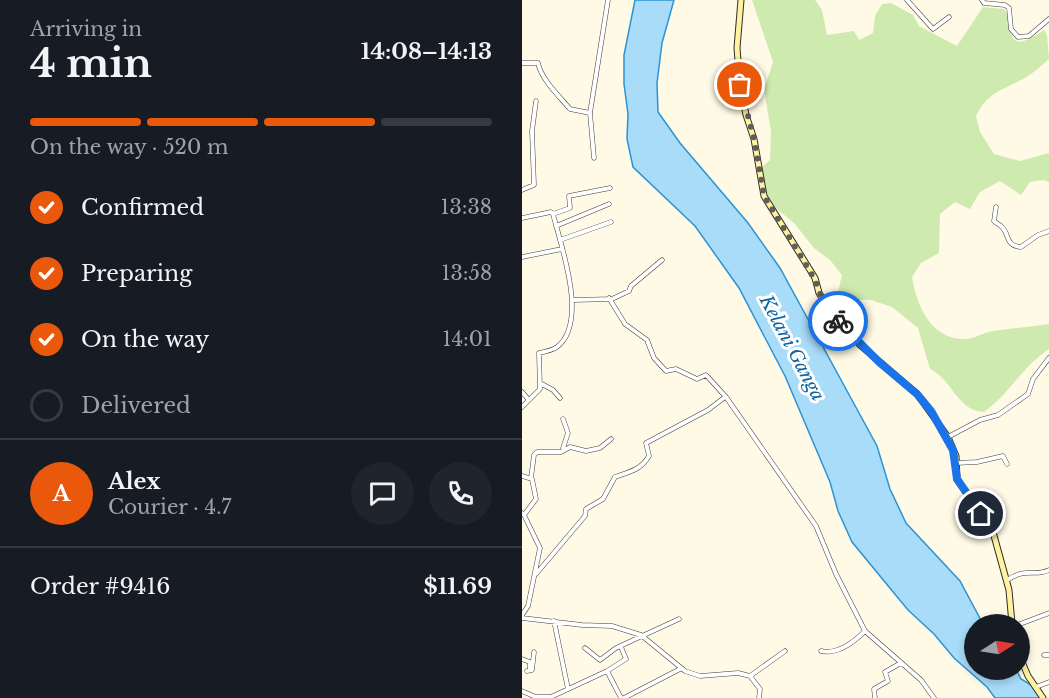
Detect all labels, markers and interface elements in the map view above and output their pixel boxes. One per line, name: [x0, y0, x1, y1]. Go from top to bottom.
text: Arriving in: [30, 17, 142, 41]
text: 14:08–14:13: [361, 38, 492, 65]
text: 4 min: [30, 39, 152, 88]
pin: [714, 59, 765, 110]
icon: bag: [723, 68, 756, 101]
text: On the way · 520 m: [30, 135, 228, 159]
icon: check: [30, 191, 63, 224]
text: Confirmed: [81, 194, 204, 221]
text: 13:38: [441, 195, 492, 219]
icon: check: [30, 257, 63, 290]
text: Preparing: [81, 260, 192, 287]
text: 13:58: [442, 261, 492, 285]
water label: Kelani Ganga: [754, 290, 829, 405]
courier: [808, 291, 868, 351]
icon: bike: [822, 305, 855, 338]
icon: check: [30, 323, 63, 356]
text: On the way: [81, 326, 209, 353]
text: 14:01: [442, 327, 492, 351]
text: Delivered: [81, 392, 191, 419]
button: chat: [351, 462, 414, 525]
button: phone: [429, 462, 492, 525]
text: Alex: [108, 468, 161, 495]
text: A: [53, 480, 70, 507]
pin: [955, 488, 1006, 539]
text: Courier · 4.7: [108, 495, 231, 519]
icon: home: [964, 497, 997, 530]
text: Order #9416: [30, 573, 170, 600]
text: $11.69: [424, 573, 492, 600]
north arrow: [964, 614, 1030, 680]
map controls: [964, 614, 1030, 680]

